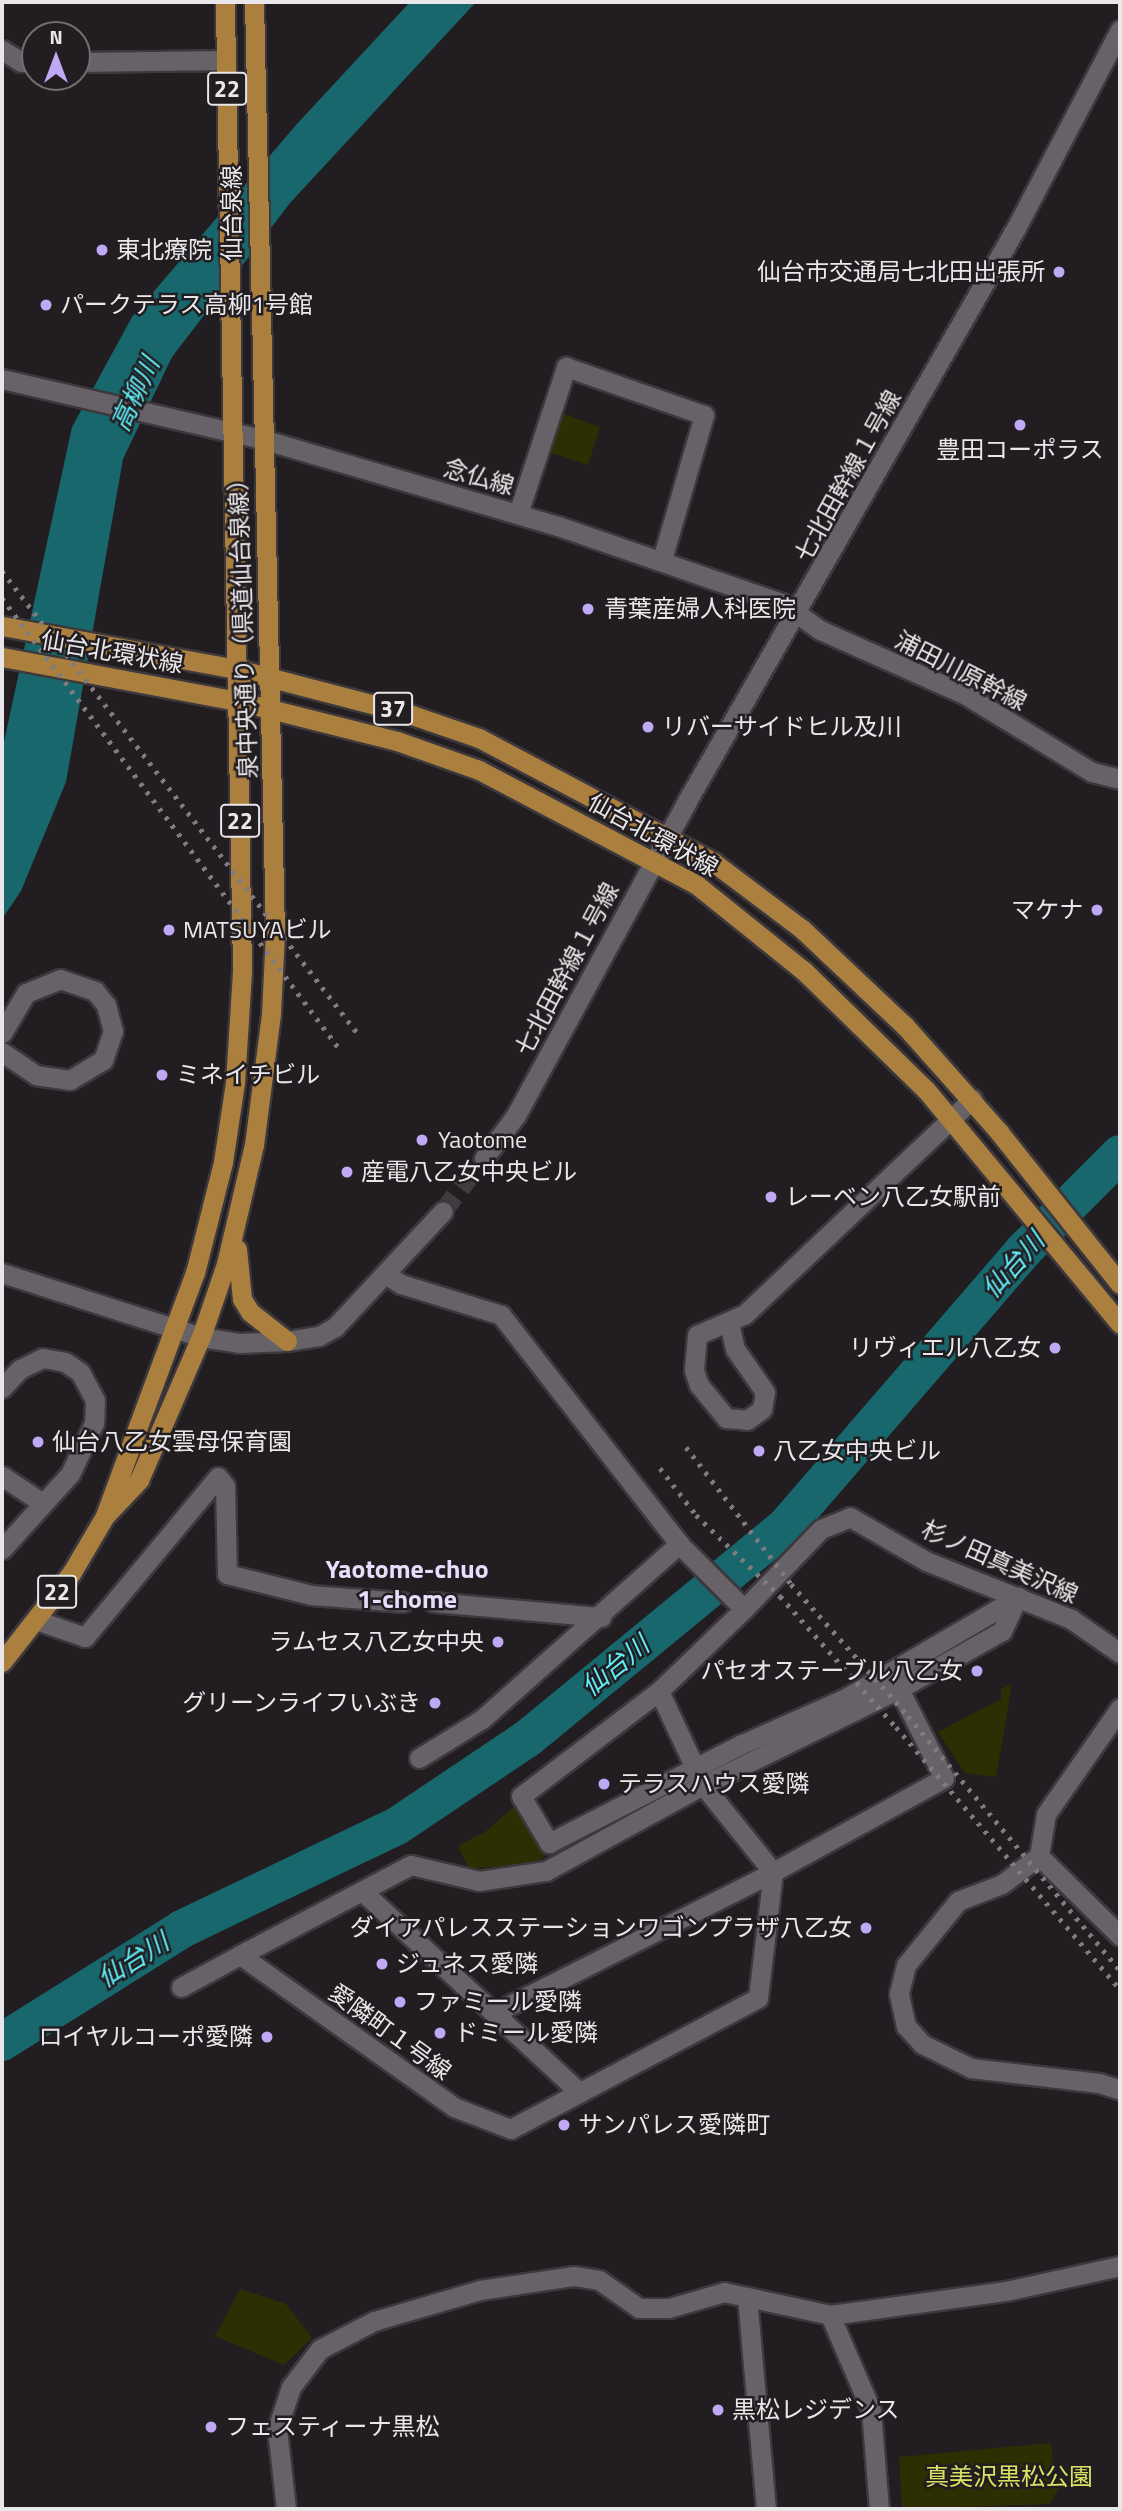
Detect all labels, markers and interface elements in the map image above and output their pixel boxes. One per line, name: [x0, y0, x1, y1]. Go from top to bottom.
north arrow: [21, 21, 91, 91]
text: N: [49, 22, 63, 51]
road number: 22: [206, 69, 248, 108]
street label: 仙台泉線: [218, 165, 246, 261]
place label: 東北療院: [116, 236, 212, 264]
marker: 東北療院: [94, 242, 110, 258]
place label: 仙台市交通局七北田出張所: [757, 258, 1045, 286]
marker: 仙台市交通局七北田出張所: [1051, 264, 1067, 280]
place label: パークテラス高柳1号館: [60, 291, 313, 319]
marker: パークテラス高柳1号館: [38, 297, 54, 313]
water label: 高柳川: [104, 352, 166, 436]
street label: 七北田幹線１号線: [789, 385, 907, 567]
marker: 豊田コーポラス: [1012, 417, 1028, 433]
place label: 豊田コーポラス: [936, 436, 1104, 464]
street label: 念仏線: [440, 453, 518, 501]
street label: 泉中央通り（県道仙台泉線）: [223, 467, 263, 779]
place label: 青葉産婦人科医院: [604, 595, 796, 623]
marker: 青葉産婦人科医院: [578, 599, 598, 619]
street label: 仙台北環状線: [39, 625, 185, 679]
street label: 浦田川原幹線: [890, 625, 1032, 717]
road number: 37: [372, 690, 414, 729]
place label: リバーサイドヒル及川: [662, 713, 902, 741]
marker: リバーサイドヒル及川: [640, 719, 656, 735]
street label: 仙台北環状線: [583, 787, 723, 883]
road number: 22: [219, 802, 261, 841]
street label: 七北田幹線１号線: [509, 877, 625, 1061]
place label: マケナ: [1011, 896, 1083, 924]
marker: マケナ: [1089, 902, 1105, 918]
place label: MATSUYAビル: [183, 916, 331, 944]
marker: MATSUYAビル: [161, 922, 177, 938]
place label: ミネイチビル: [176, 1061, 320, 1089]
marker: ミネイチビル: [154, 1067, 170, 1083]
place label: Yaotome: [438, 1126, 527, 1154]
marker: Yaotome: [412, 1130, 432, 1150]
place label: 産電八乙女中央ビル: [361, 1158, 577, 1186]
marker: 産電八乙女中央ビル: [339, 1164, 355, 1180]
place label: レーベン八乙女駅前: [785, 1183, 1001, 1211]
marker: レーベン八乙女駅前: [763, 1189, 779, 1205]
water label: 仙台川: [975, 1226, 1051, 1304]
place label: リヴィエル八乙女: [849, 1334, 1041, 1362]
marker: リヴィエル八乙女: [1047, 1340, 1063, 1356]
place label: 仙台八乙女雲母保育園: [52, 1428, 292, 1456]
marker: 仙台八乙女雲母保育園: [30, 1434, 46, 1450]
place label: 八乙女中央ビル: [773, 1437, 941, 1465]
marker: 八乙女中央ビル: [751, 1443, 767, 1459]
street label: 杉ノ田真美沢線: [917, 1515, 1083, 1609]
district label: Yaotome-chuo 1-chome: [325, 1553, 489, 1614]
road number: 22: [36, 1572, 78, 1611]
place label: ラムセス八乙女中央: [268, 1628, 484, 1656]
water label: 仙台川: [575, 1629, 655, 1703]
marker: ラムセス八乙女中央: [490, 1634, 506, 1650]
place label: パセオステーブル八乙女: [699, 1657, 963, 1685]
marker: パセオステーブル八乙女: [969, 1663, 985, 1679]
place label: グリーンライフいぶき: [181, 1689, 421, 1717]
marker: グリーンライフいぶき: [427, 1695, 443, 1711]
place label: テラスハウス愛隣: [618, 1770, 810, 1798]
marker: テラスハウス愛隣: [596, 1776, 612, 1792]
place label: ダイアパレスステーションワゴンプラザ八乙女: [348, 1914, 852, 1942]
marker: ダイアパレスステーションワゴンプラザ八乙女: [858, 1920, 874, 1936]
water label: 仙台川: [92, 1926, 174, 1994]
place label: ジュネス愛隣: [396, 1950, 540, 1978]
marker: ジュネス愛隣: [374, 1956, 390, 1972]
street label: 愛隣町１号線: [323, 1978, 457, 2086]
place label: ファミール愛隣: [414, 1988, 582, 2016]
marker: ファミール愛隣: [392, 1994, 408, 2010]
place label: ドミール愛隣: [454, 2019, 598, 2047]
place label: ロイヤルコーポ愛隣: [37, 2023, 253, 2051]
marker: ドミール愛隣: [432, 2025, 448, 2041]
marker: ロイヤルコーポ愛隣: [259, 2029, 275, 2045]
place label: サンパレス愛隣町: [578, 2111, 770, 2139]
marker: サンパレス愛隣町: [556, 2117, 572, 2133]
place label: 黒松レジデンス: [732, 2396, 900, 2424]
marker: 黒松レジデンス: [710, 2402, 726, 2418]
place label: フェスティーナ黒松: [225, 2413, 441, 2441]
marker: フェスティーナ黒松: [203, 2419, 219, 2435]
park label: 真美沢黒松公園: [925, 2463, 1093, 2491]

